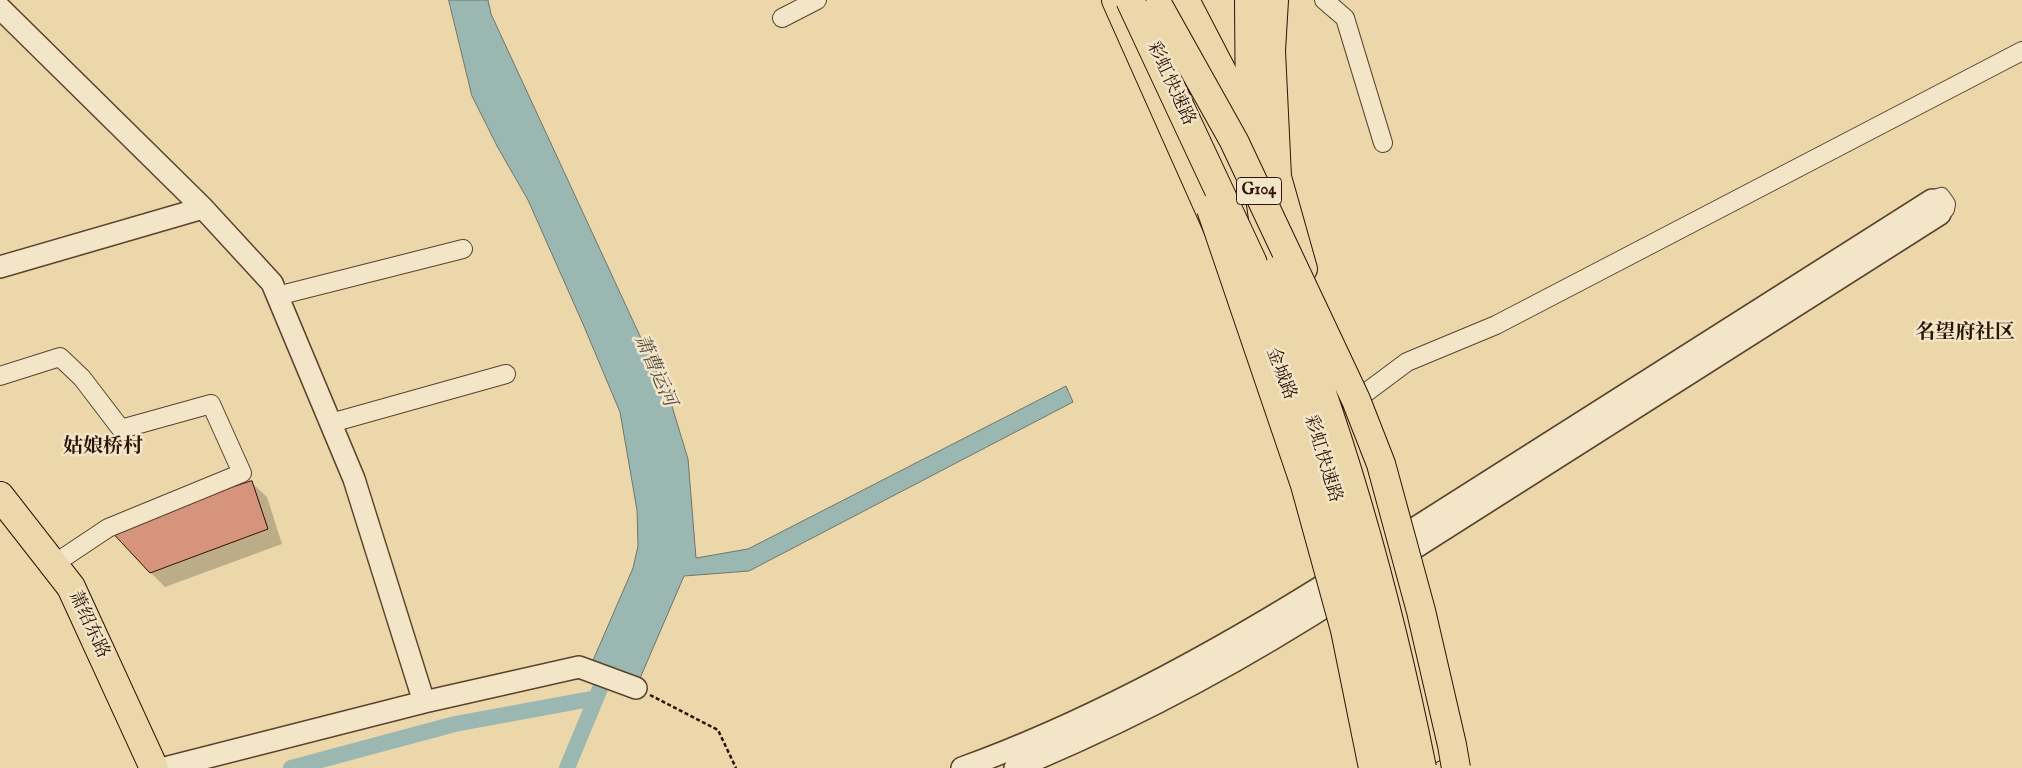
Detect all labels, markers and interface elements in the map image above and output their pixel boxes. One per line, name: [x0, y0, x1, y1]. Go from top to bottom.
street label: 彩虹快速路: [1141, 39, 1199, 129]
road number: G104: [1236, 178, 1282, 205]
district label: 名望府社区: [1915, 322, 2015, 346]
water label: 萧曹运河: [628, 332, 680, 410]
street label: 金城路: [1260, 345, 1300, 403]
street label: 彩虹快速路: [1299, 413, 1345, 505]
district label: 姑娘桥村: [63, 436, 143, 460]
street label: 萧绍东路: [63, 588, 113, 662]

